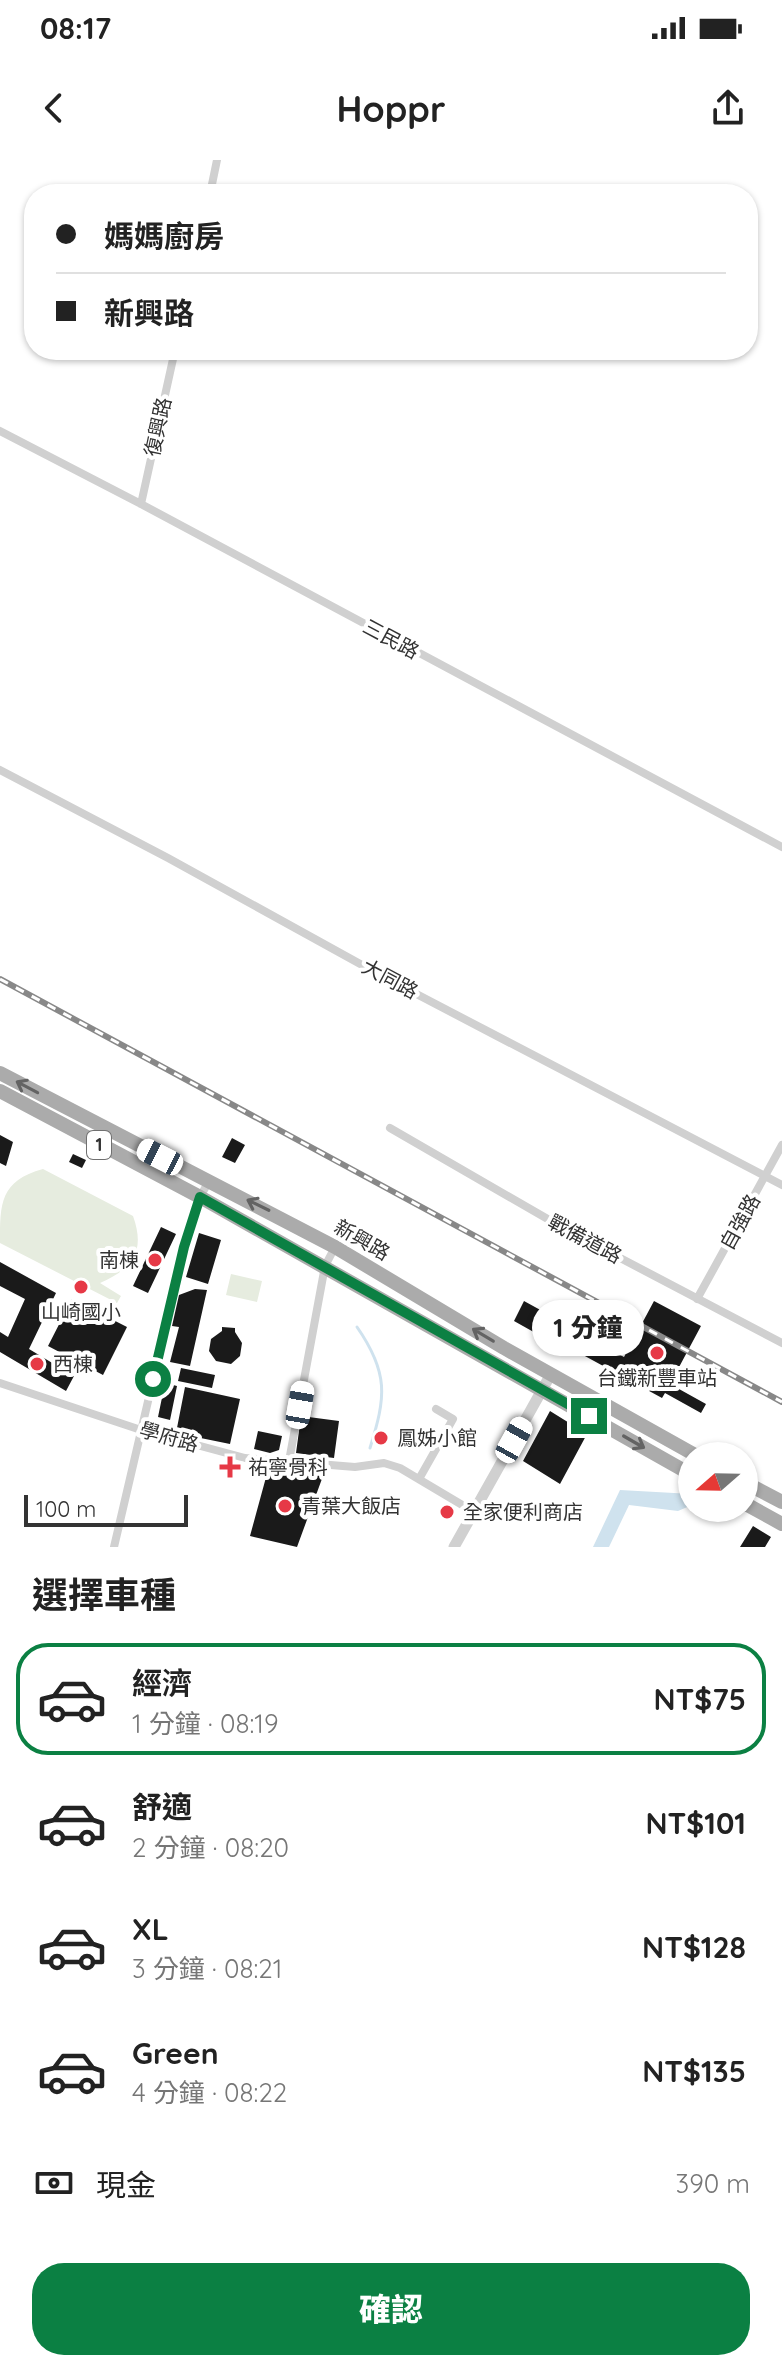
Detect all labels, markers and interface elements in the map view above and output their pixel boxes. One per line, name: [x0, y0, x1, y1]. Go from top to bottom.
text: 08:17: [40, 9, 111, 47]
icon: back: [32, 86, 76, 130]
text: Hoppr: [336, 86, 446, 131]
icon: share: [706, 86, 750, 130]
text: 媽媽廚房: [104, 217, 224, 255]
text: 新興路: [104, 294, 194, 332]
street label: 復興路: [139, 395, 176, 459]
street label: 三民路: [359, 613, 424, 664]
street label: 大同路: [358, 953, 423, 1004]
one-way arrow: [15, 1079, 39, 1094]
road number: 1: [87, 1131, 111, 1159]
car: [133, 1135, 187, 1179]
street label: 自強路: [714, 1189, 765, 1254]
one-way arrow: [247, 1197, 271, 1212]
street label: 戰備道路: [544, 1209, 626, 1268]
street label: 新興路: [330, 1214, 394, 1265]
place label: 南棟: [99, 1247, 139, 1272]
marker: 南棟: [146, 1251, 164, 1269]
marker: 山崎國小: [72, 1278, 90, 1296]
place label: 山崎國小: [41, 1299, 121, 1324]
callout: 1 分鐘: [533, 1300, 645, 1356]
text: 1 分鐘: [553, 1311, 623, 1344]
one-way arrow: [472, 1327, 495, 1343]
marker: 台鐵新豐車站: [648, 1344, 666, 1362]
place label: 西棟: [53, 1351, 93, 1376]
marker: 西棟: [28, 1355, 46, 1373]
route start: [135, 1361, 171, 1397]
place label: 台鐵新豐車站: [597, 1365, 717, 1390]
car: [284, 1379, 316, 1431]
route end: [571, 1398, 607, 1434]
car: [492, 1413, 536, 1467]
street label: 學府路: [137, 1416, 201, 1457]
place label: 鳳姊小館: [397, 1425, 477, 1450]
marker: 鳳姊小館: [372, 1429, 390, 1447]
one-way arrow: [621, 1435, 645, 1450]
north arrow: [678, 1442, 758, 1522]
map controls: [678, 1442, 758, 1522]
place label: 祐寧骨科: [248, 1454, 328, 1479]
marker: 祐寧骨科: [219, 1456, 241, 1478]
scale bar: [24, 1491, 188, 1527]
place label: 青葉大飯店: [301, 1493, 401, 1518]
text: 100 m: [36, 1495, 96, 1523]
marker: 青葉大飯店: [276, 1497, 294, 1515]
place label: 全家便利商店: [463, 1499, 583, 1524]
marker: 全家便利商店: [438, 1503, 456, 1521]
text: 選擇車種: [32, 1572, 176, 1617]
icon: car: [36, 1663, 108, 1735]
text: 經濟: [132, 1664, 192, 1702]
text: NT$75: [654, 1680, 746, 1718]
text: 1 分鐘 · 08:19: [132, 1707, 278, 1740]
icon: car: [36, 1787, 108, 1859]
text: 舒適: [132, 1788, 192, 1826]
text: NT$101: [646, 1804, 746, 1842]
text: 2 分鐘 · 08:20: [132, 1831, 289, 1864]
text: XL: [132, 1910, 169, 1948]
icon: car: [36, 1911, 108, 1983]
text: NT$128: [642, 1928, 746, 1966]
text: 3 分鐘 · 08:21: [132, 1952, 282, 1985]
text: Green: [132, 2034, 219, 2072]
icon: car: [36, 2035, 108, 2107]
text: NT$135: [642, 2052, 746, 2090]
text: 4 分鐘 · 08:22: [132, 2076, 287, 2109]
icon: cash: [32, 2161, 76, 2205]
text: 現金: [96, 2166, 156, 2204]
text: 390 m: [676, 2167, 750, 2200]
button: 確認: [32, 2263, 750, 2355]

